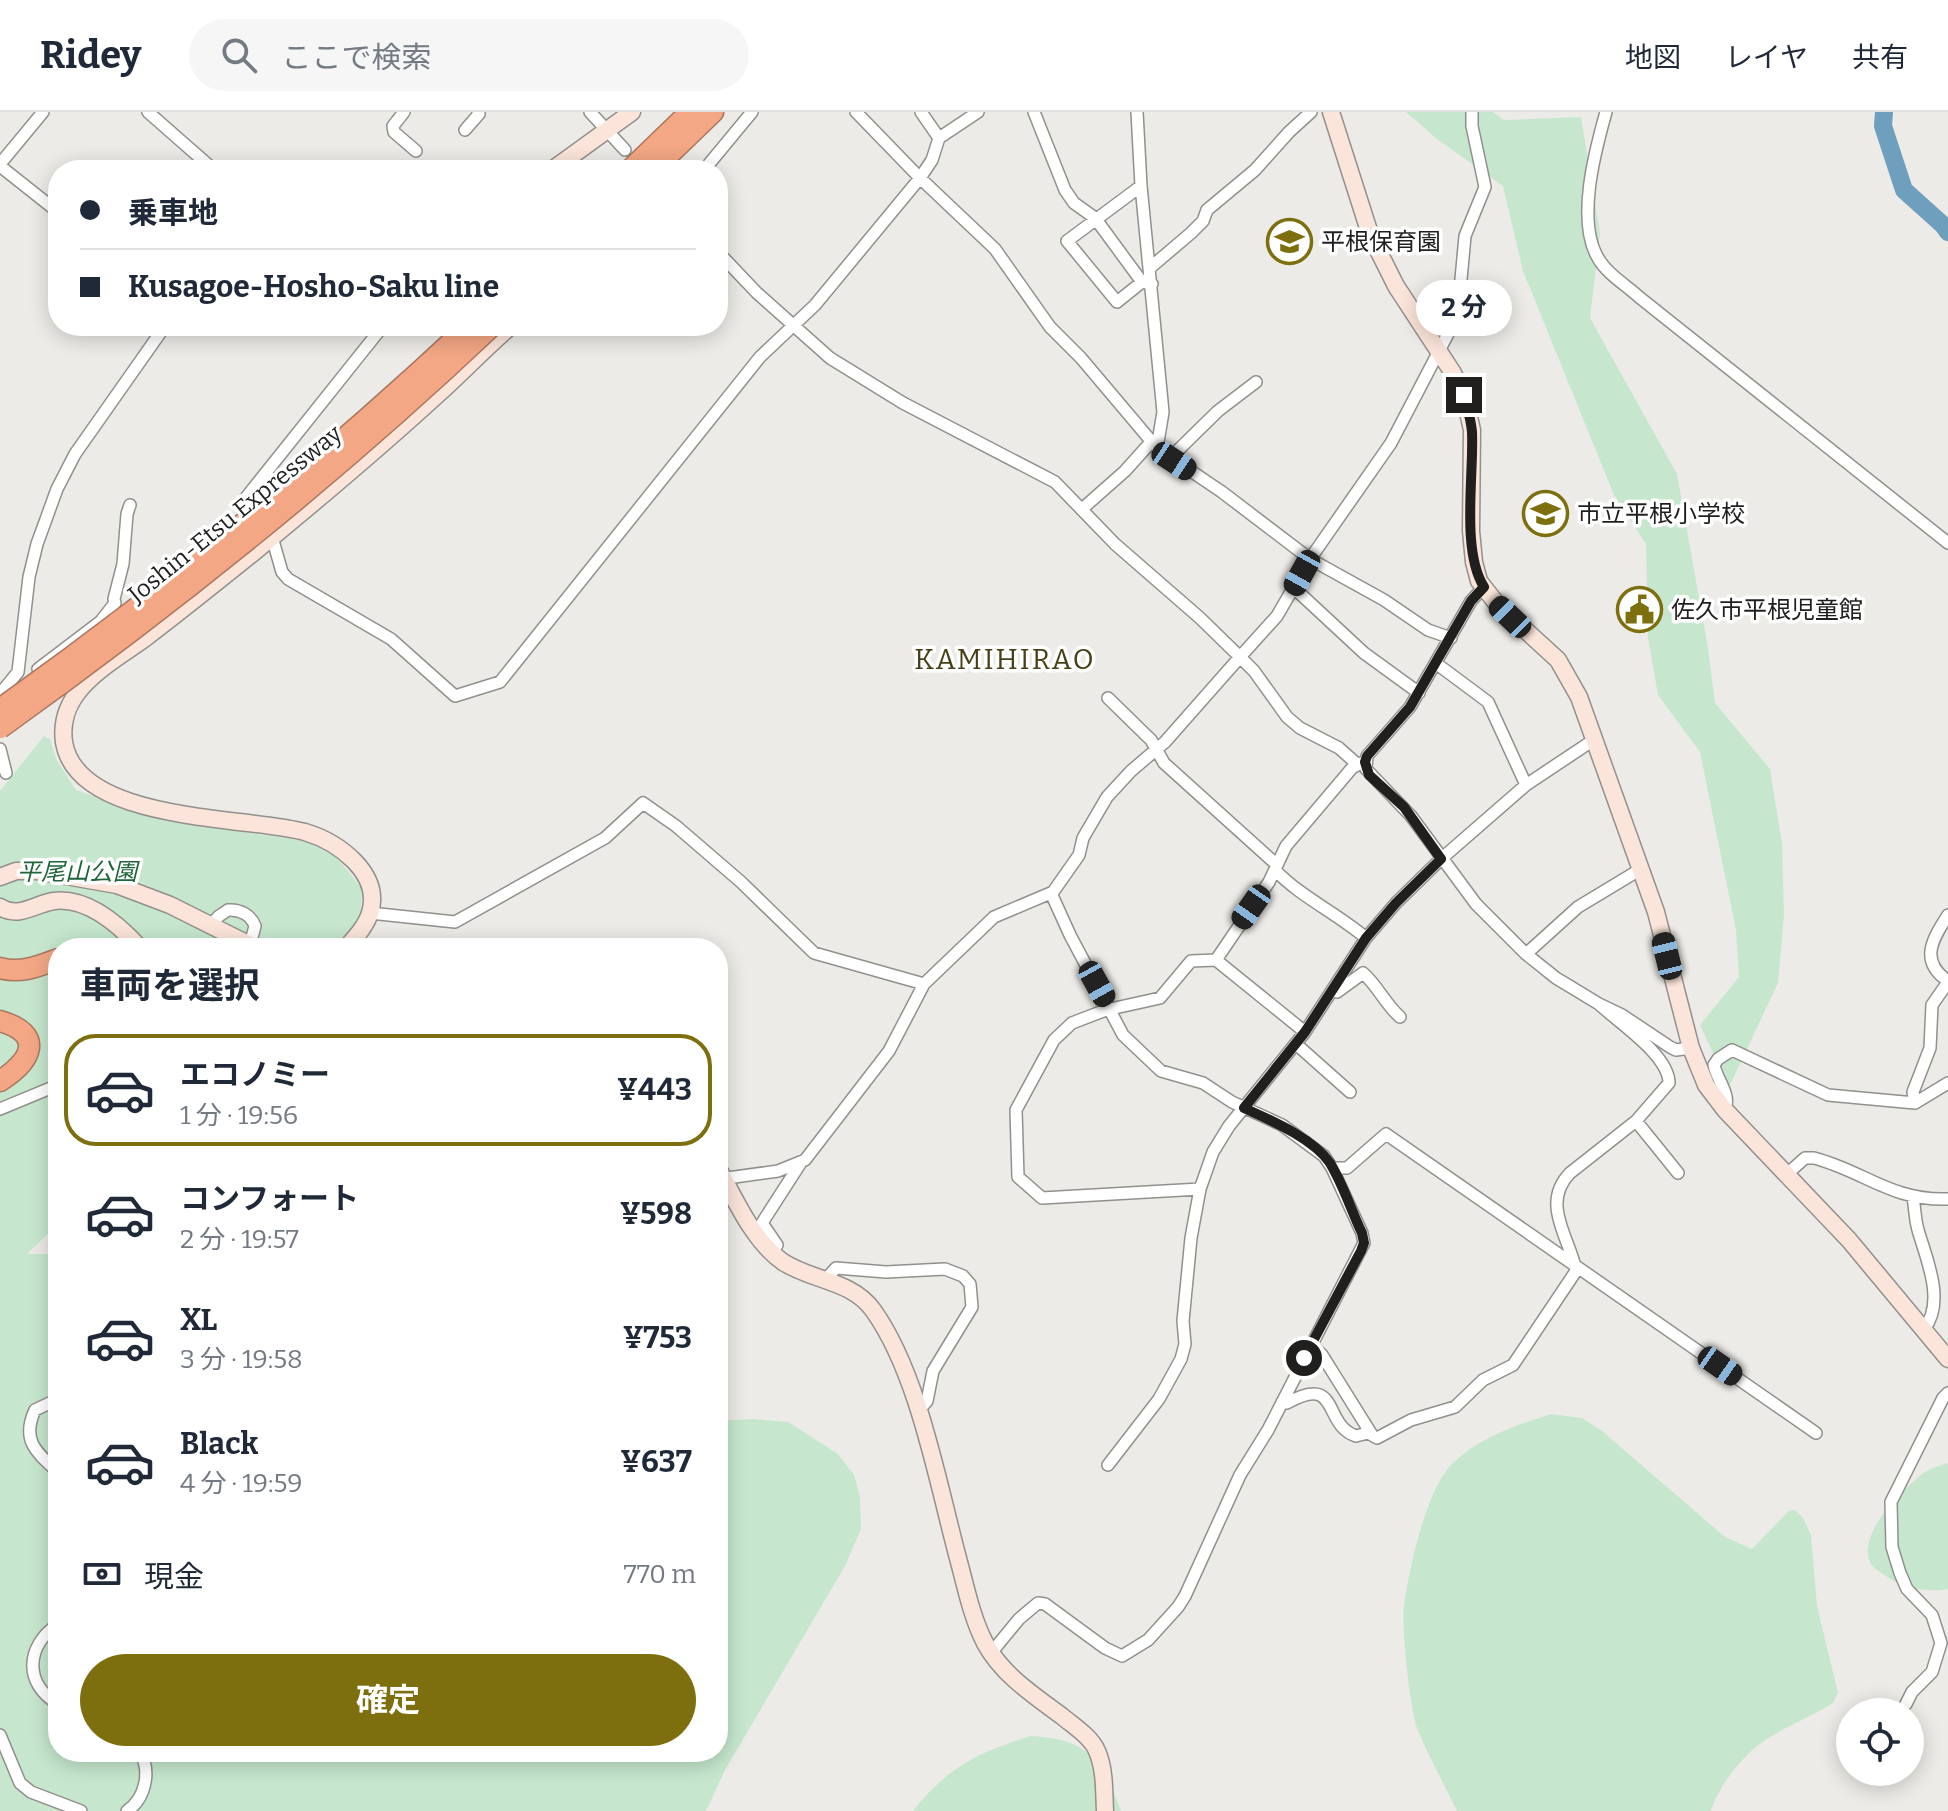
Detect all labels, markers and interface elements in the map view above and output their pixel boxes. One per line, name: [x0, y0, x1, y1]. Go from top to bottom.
search box: [189, 19, 749, 91]
text: Ridey: [40, 32, 141, 78]
icon: search: [217, 33, 261, 77]
text: ここで検索: [281, 40, 431, 76]
text: 地図: [1625, 41, 1681, 74]
text: レイヤ: [1725, 41, 1808, 74]
text: 共有: [1852, 41, 1908, 74]
text: 乗車地: [128, 195, 218, 231]
school or university icon: 平根保育園: [1266, 218, 1314, 266]
place label: 平根保育園: [1321, 228, 1441, 256]
text: Kusagoe-Hosho-Saku line: [128, 269, 499, 305]
callout: 2 分: [1416, 279, 1512, 335]
text: 2 分: [1441, 292, 1487, 323]
route end: [1446, 377, 1482, 413]
street label: Joshin-Etsu Expressway: [122, 419, 348, 609]
car: [1147, 438, 1201, 484]
school or university icon: 市立平根小学校: [1522, 490, 1570, 538]
place label: 市立平根小学校: [1577, 500, 1745, 528]
car: [1280, 546, 1324, 600]
public building icon: 佐久市平根児童館: [1616, 586, 1664, 634]
car: [1484, 592, 1536, 642]
place label: 佐久市平根児童館: [1671, 596, 1863, 624]
district label: KAMIHIRAO: [914, 643, 1096, 676]
park label: 平尾山公園: [17, 858, 140, 886]
car: [1227, 880, 1275, 934]
car: [1650, 930, 1684, 982]
car: [1075, 957, 1119, 1011]
text: 車両を選択: [80, 964, 260, 1008]
icon: car: [84, 1054, 156, 1126]
text: エコノミー: [180, 1057, 330, 1093]
text: ¥443: [617, 1072, 692, 1108]
text: 1 分 · 19:56: [180, 1100, 298, 1131]
icon: car: [84, 1178, 156, 1250]
text: コンフォート: [180, 1181, 359, 1217]
text: ¥598: [620, 1196, 692, 1232]
text: 2 分 · 19:57: [180, 1224, 299, 1255]
icon: car: [84, 1302, 156, 1374]
text: XL: [180, 1302, 217, 1338]
text: ¥753: [623, 1320, 692, 1356]
route start: [1286, 1340, 1322, 1376]
car: [1693, 1342, 1747, 1390]
text: 3 分 · 19:58: [180, 1344, 303, 1375]
icon: car: [84, 1426, 156, 1498]
text: Black: [180, 1426, 258, 1462]
text: ¥637: [620, 1444, 692, 1480]
text: 4 分 · 19:59: [180, 1468, 302, 1499]
icon: cash: [80, 1552, 124, 1596]
text: 現金: [144, 1559, 204, 1595]
text: 770 m: [624, 1559, 696, 1590]
button: 確定: [80, 1654, 696, 1746]
map controls: [1836, 1698, 1924, 1786]
button: locate: [1836, 1698, 1924, 1786]

